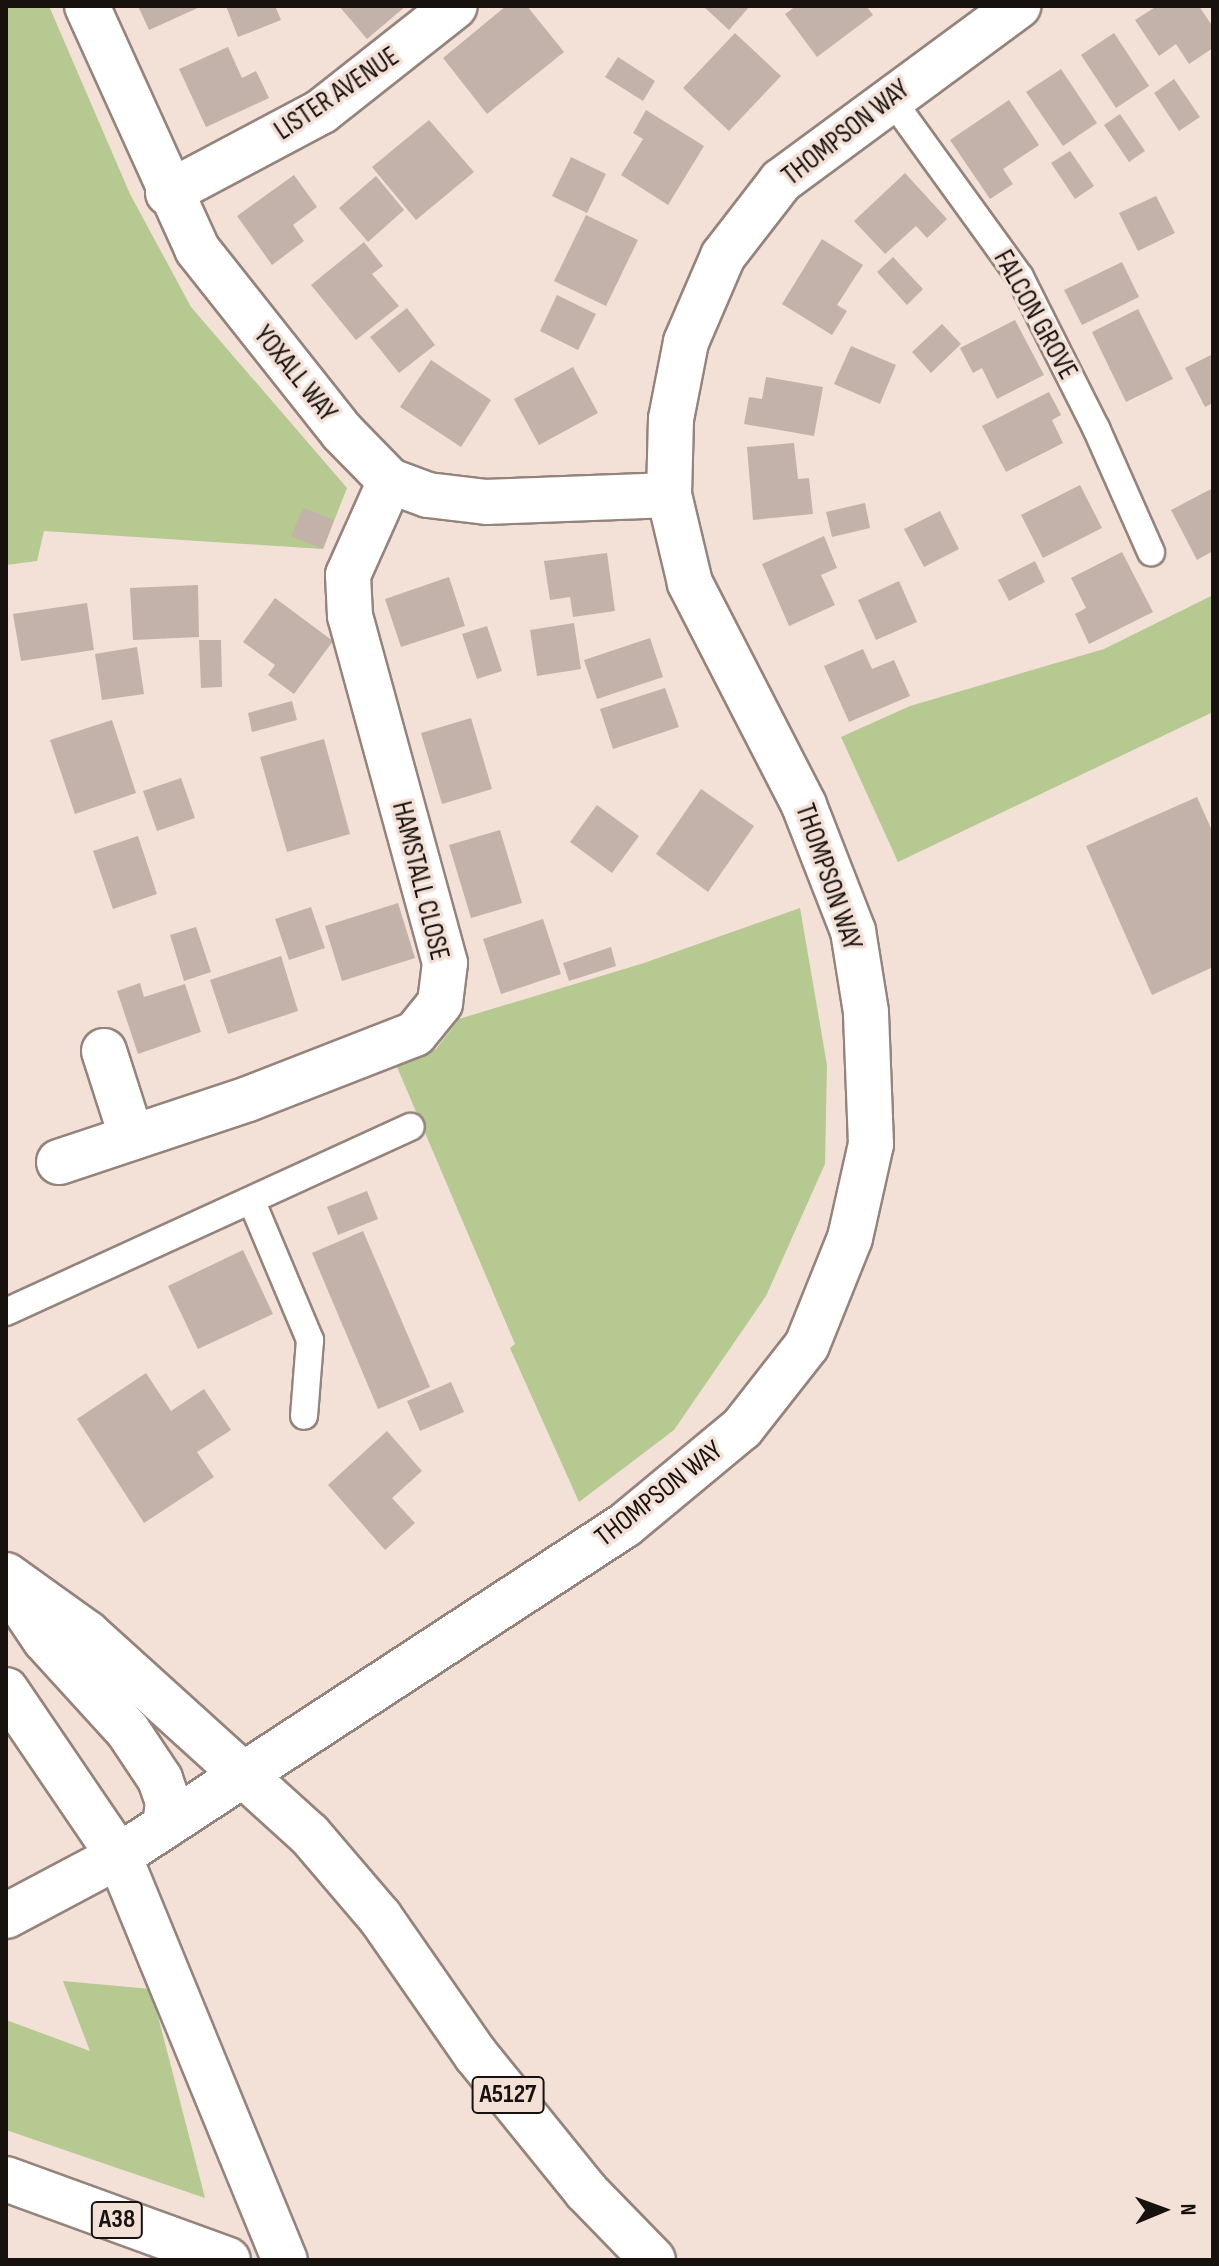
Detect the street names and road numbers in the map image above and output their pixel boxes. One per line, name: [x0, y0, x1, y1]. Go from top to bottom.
street label: LISTER AVENUE: [268, 40, 406, 148]
street label: THOMPSON WAY: [776, 73, 916, 193]
street label: FALCON GROVE: [986, 244, 1084, 386]
street label: YOXALL WAY: [246, 319, 344, 429]
street label: HAMSTALL CLOSE: [384, 798, 456, 964]
street label: THOMPSON WAY: [787, 799, 869, 955]
street label: THOMPSON WAY: [589, 1434, 729, 1554]
road number: A5127: [470, 2073, 546, 2117]
road number: A38: [89, 2198, 145, 2242]

